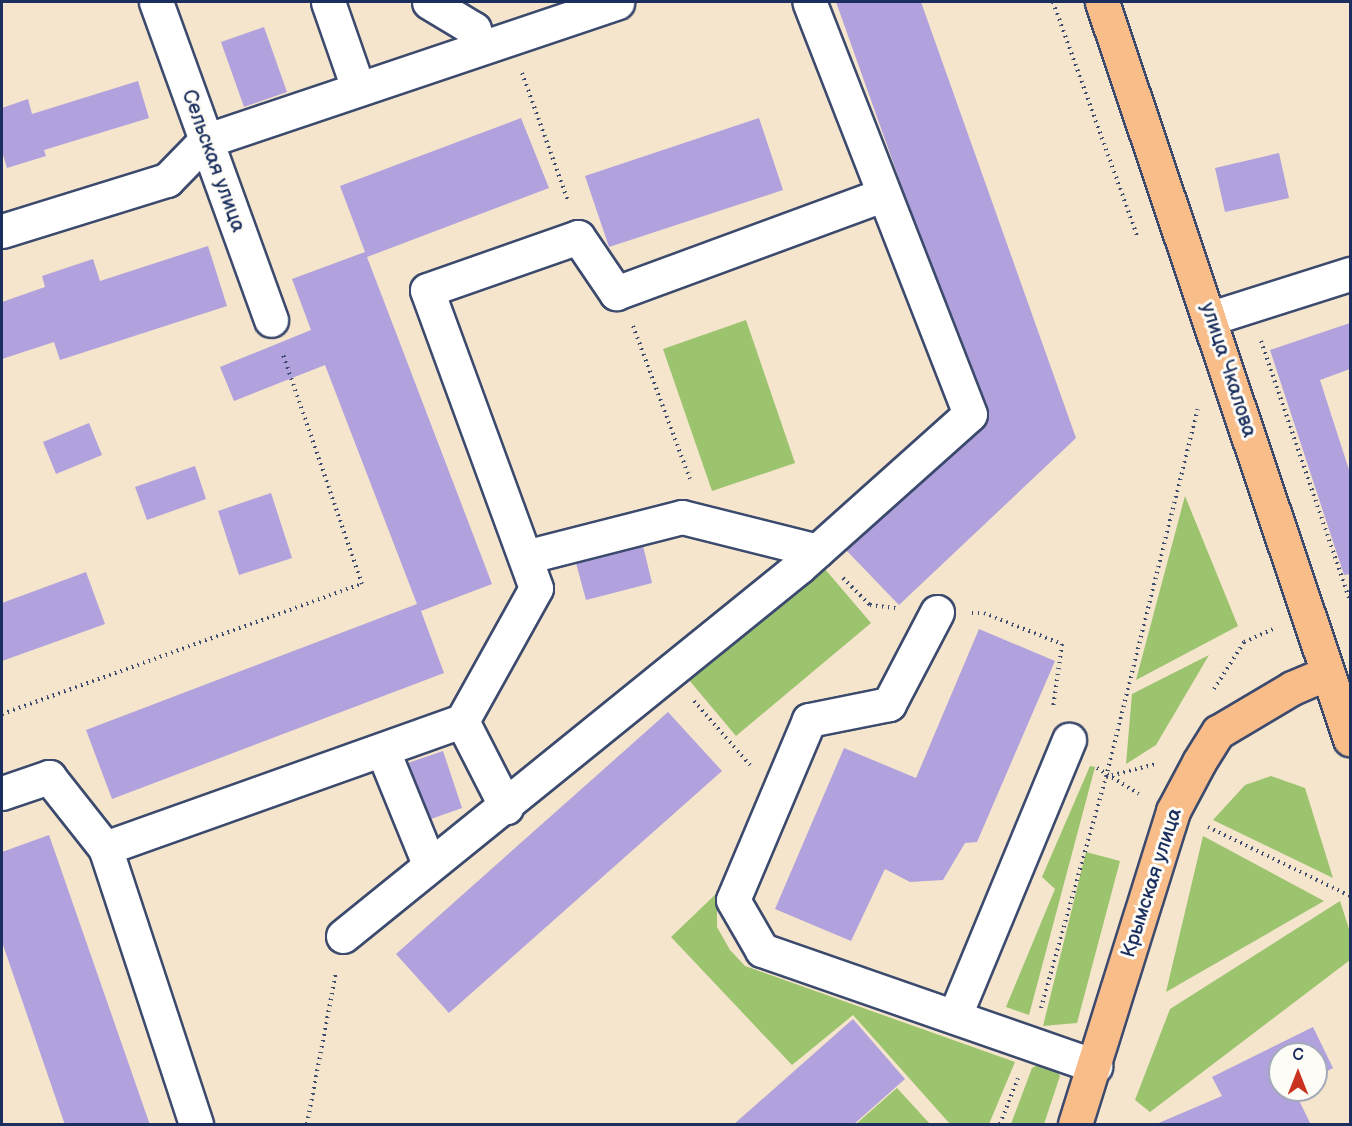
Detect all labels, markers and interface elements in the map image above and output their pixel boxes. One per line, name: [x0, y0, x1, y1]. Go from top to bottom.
street label: Сельская улица: [176, 87, 250, 235]
street label: улица Чкалова: [1195, 300, 1261, 440]
street label: Крымская улица: [1117, 805, 1187, 961]
north arrow: [1268, 1042, 1328, 1102]
text: С: [1292, 1046, 1304, 1065]

